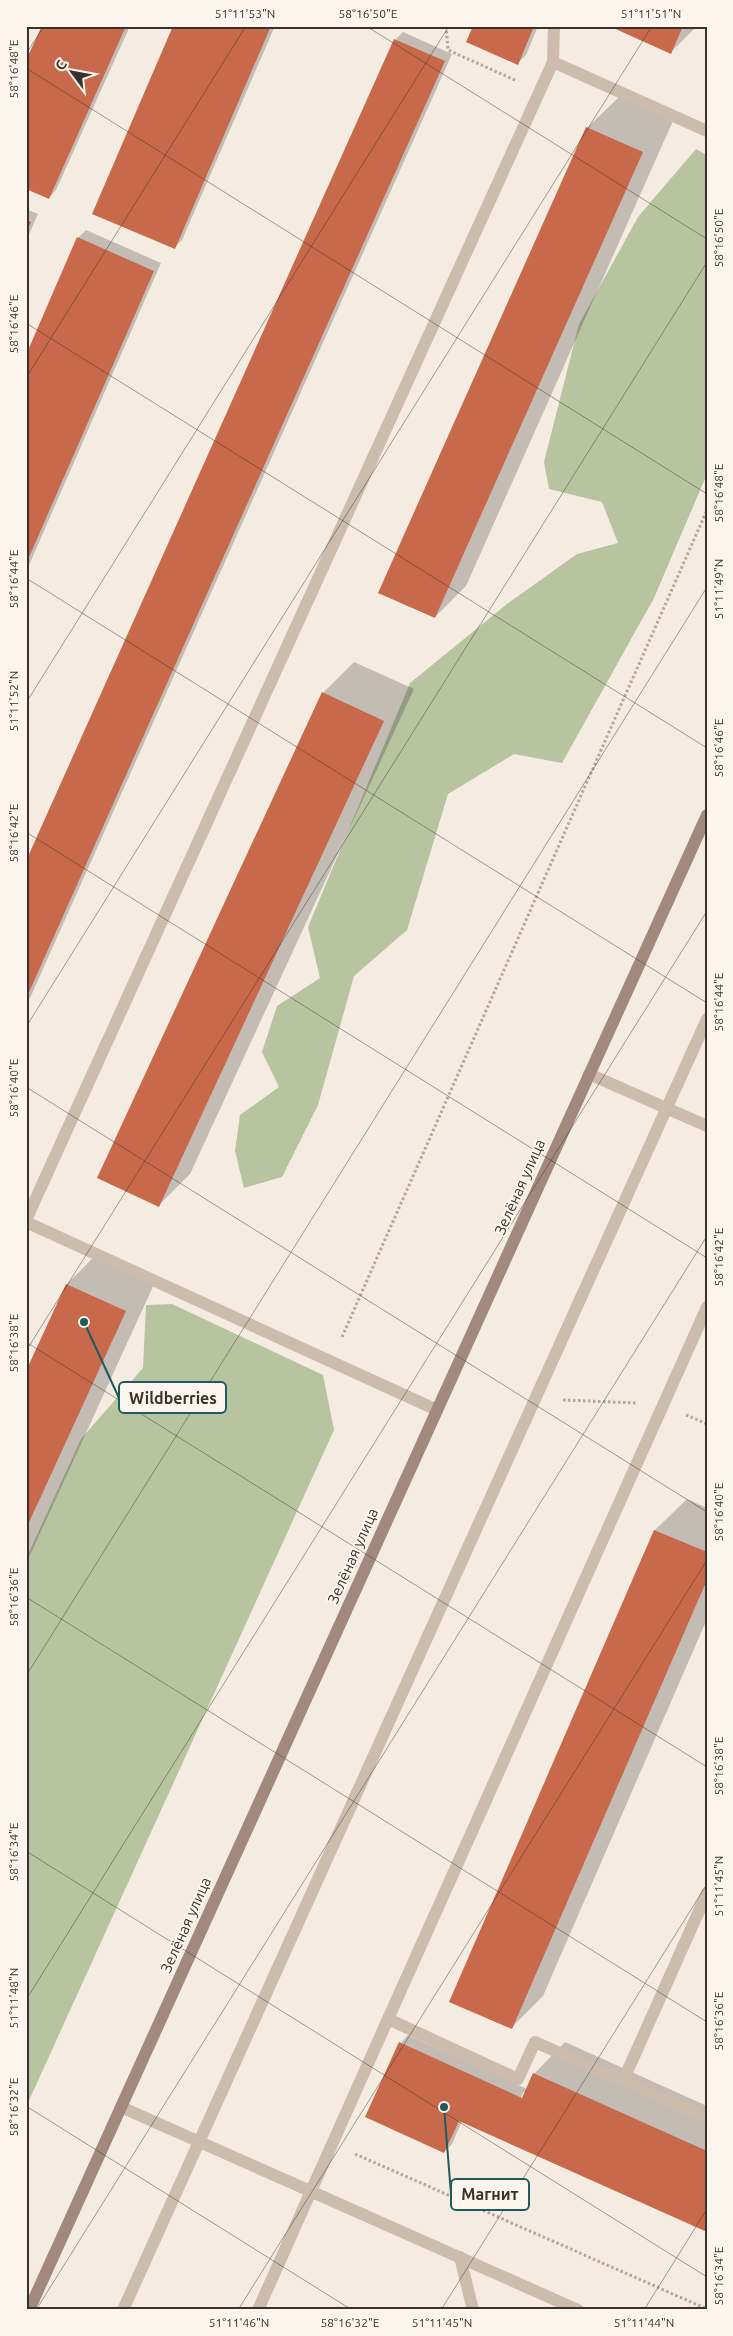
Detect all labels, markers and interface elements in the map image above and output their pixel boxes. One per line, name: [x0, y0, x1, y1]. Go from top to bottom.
text: 51°11'53"N: [215, 7, 275, 20]
text: 58°16'50"E: [339, 7, 398, 20]
text: 51°11'51"N: [621, 7, 681, 20]
text: 58°16'48"E: [7, 39, 20, 98]
north arrow: [48, 48, 98, 98]
text: С: [52, 57, 70, 73]
text: 58°16'50"E: [712, 208, 725, 267]
text: 58°16'46"E: [7, 294, 20, 353]
text: 58°16'48"E: [712, 463, 725, 522]
text: 58°16'44"E: [7, 549, 20, 608]
text: 51°11'49"N: [712, 559, 725, 619]
text: 51°11'52"N: [7, 671, 20, 731]
text: 58°16'46"E: [712, 718, 725, 777]
text: 58°16'42"E: [7, 803, 20, 862]
text: 58°16'44"E: [712, 972, 725, 1031]
text: 58°16'40"E: [7, 1058, 20, 1117]
street label: Зелёная улица: [491, 1136, 548, 1237]
text: 58°16'42"E: [712, 1227, 725, 1286]
text: 58°16'38"E: [7, 1313, 20, 1372]
callout: Wildberries: [119, 1382, 226, 1413]
text: Wildberries: [129, 1389, 217, 1407]
text: 58°16'40"E: [712, 1482, 725, 1541]
street label: Зелёная улица: [324, 1505, 381, 1606]
text: 58°16'36"E: [7, 1567, 20, 1626]
text: 58°16'38"E: [712, 1736, 725, 1795]
text: 58°16'34"E: [7, 1822, 20, 1881]
text: 51°11'45"N: [712, 1856, 725, 1916]
street label: Зелёная улица: [157, 1874, 214, 1975]
text: 51°11'48"N: [7, 1968, 20, 2028]
text: 58°16'36"E: [712, 1991, 725, 2050]
text: 58°16'32"E: [7, 2077, 20, 2136]
callout: Магнит: [451, 2179, 529, 2210]
text: Магнит: [461, 2185, 519, 2203]
text: 58°16'34"E: [712, 2246, 725, 2305]
text: 51°11'46"N: [209, 2316, 269, 2329]
text: 58°16'32"E: [321, 2316, 380, 2329]
text: 51°11'45"N: [412, 2316, 472, 2329]
text: 51°11'44"N: [614, 2316, 674, 2329]

